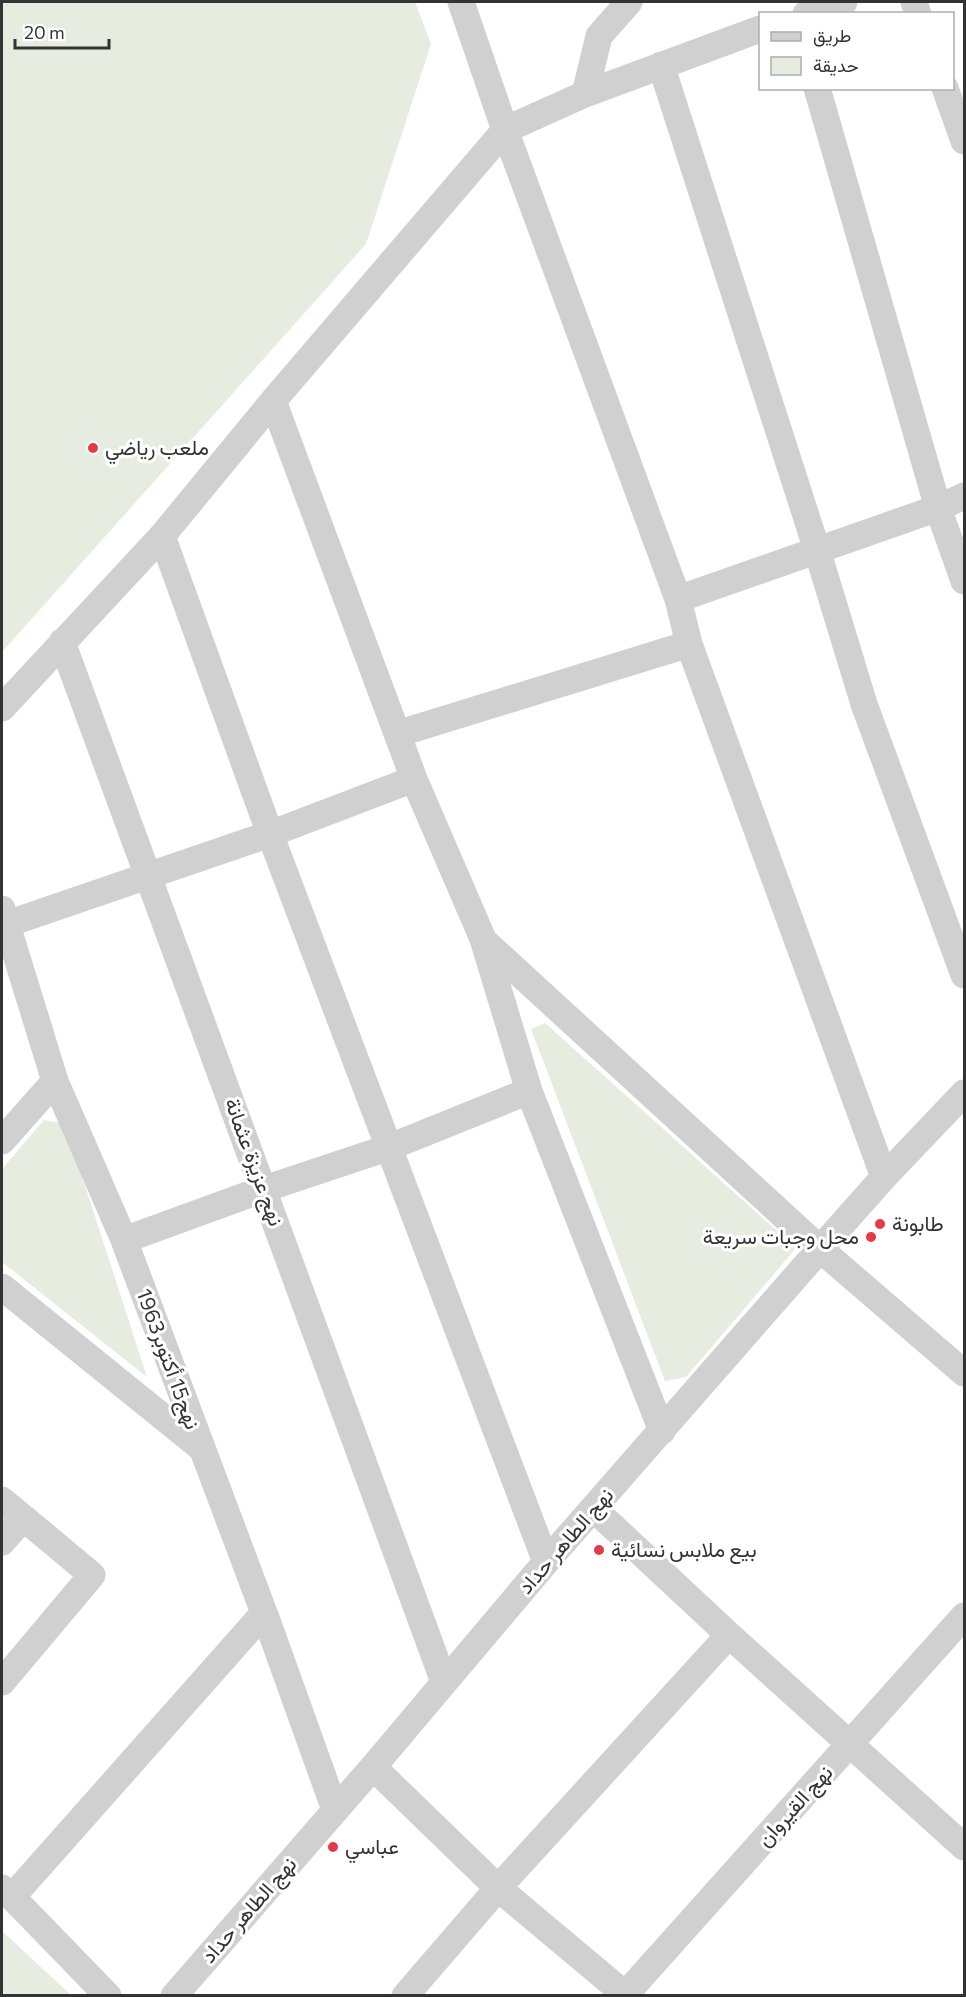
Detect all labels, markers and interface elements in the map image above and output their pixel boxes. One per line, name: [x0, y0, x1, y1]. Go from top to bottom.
scale bar: [15, 12, 110, 50]
legend: [759, 12, 954, 90]
text: 20 m: [24, 21, 65, 43]
text: طريق: [813, 24, 851, 47]
text: حديقة: [813, 54, 859, 76]
place label: ملعب رياضي: [105, 434, 209, 465]
marker: ملعب رياضي: [86, 441, 100, 455]
street label: نهج عزيزة عثمانة: [218, 1094, 290, 1230]
place label: طابونة: [892, 1210, 944, 1237]
marker: طابونة: [873, 1217, 887, 1231]
place label: محل وجبات سريعة: [703, 1223, 859, 1250]
marker: محل وجبات سريعة: [864, 1230, 878, 1244]
street label: نهج15 أكتوبر1963: [130, 1285, 206, 1433]
street label: نهج الطاهر حداد: [512, 1482, 620, 1600]
place label: بيع ملابس نسائية: [611, 1536, 757, 1564]
marker: بيع ملابس نسائية: [592, 1543, 606, 1557]
street label: نهج القيروان: [751, 1759, 839, 1853]
place label: عباسي: [345, 1833, 399, 1864]
marker: عباسي: [326, 1840, 340, 1854]
street label: نهج الطاهر حداد: [195, 1851, 303, 1969]

